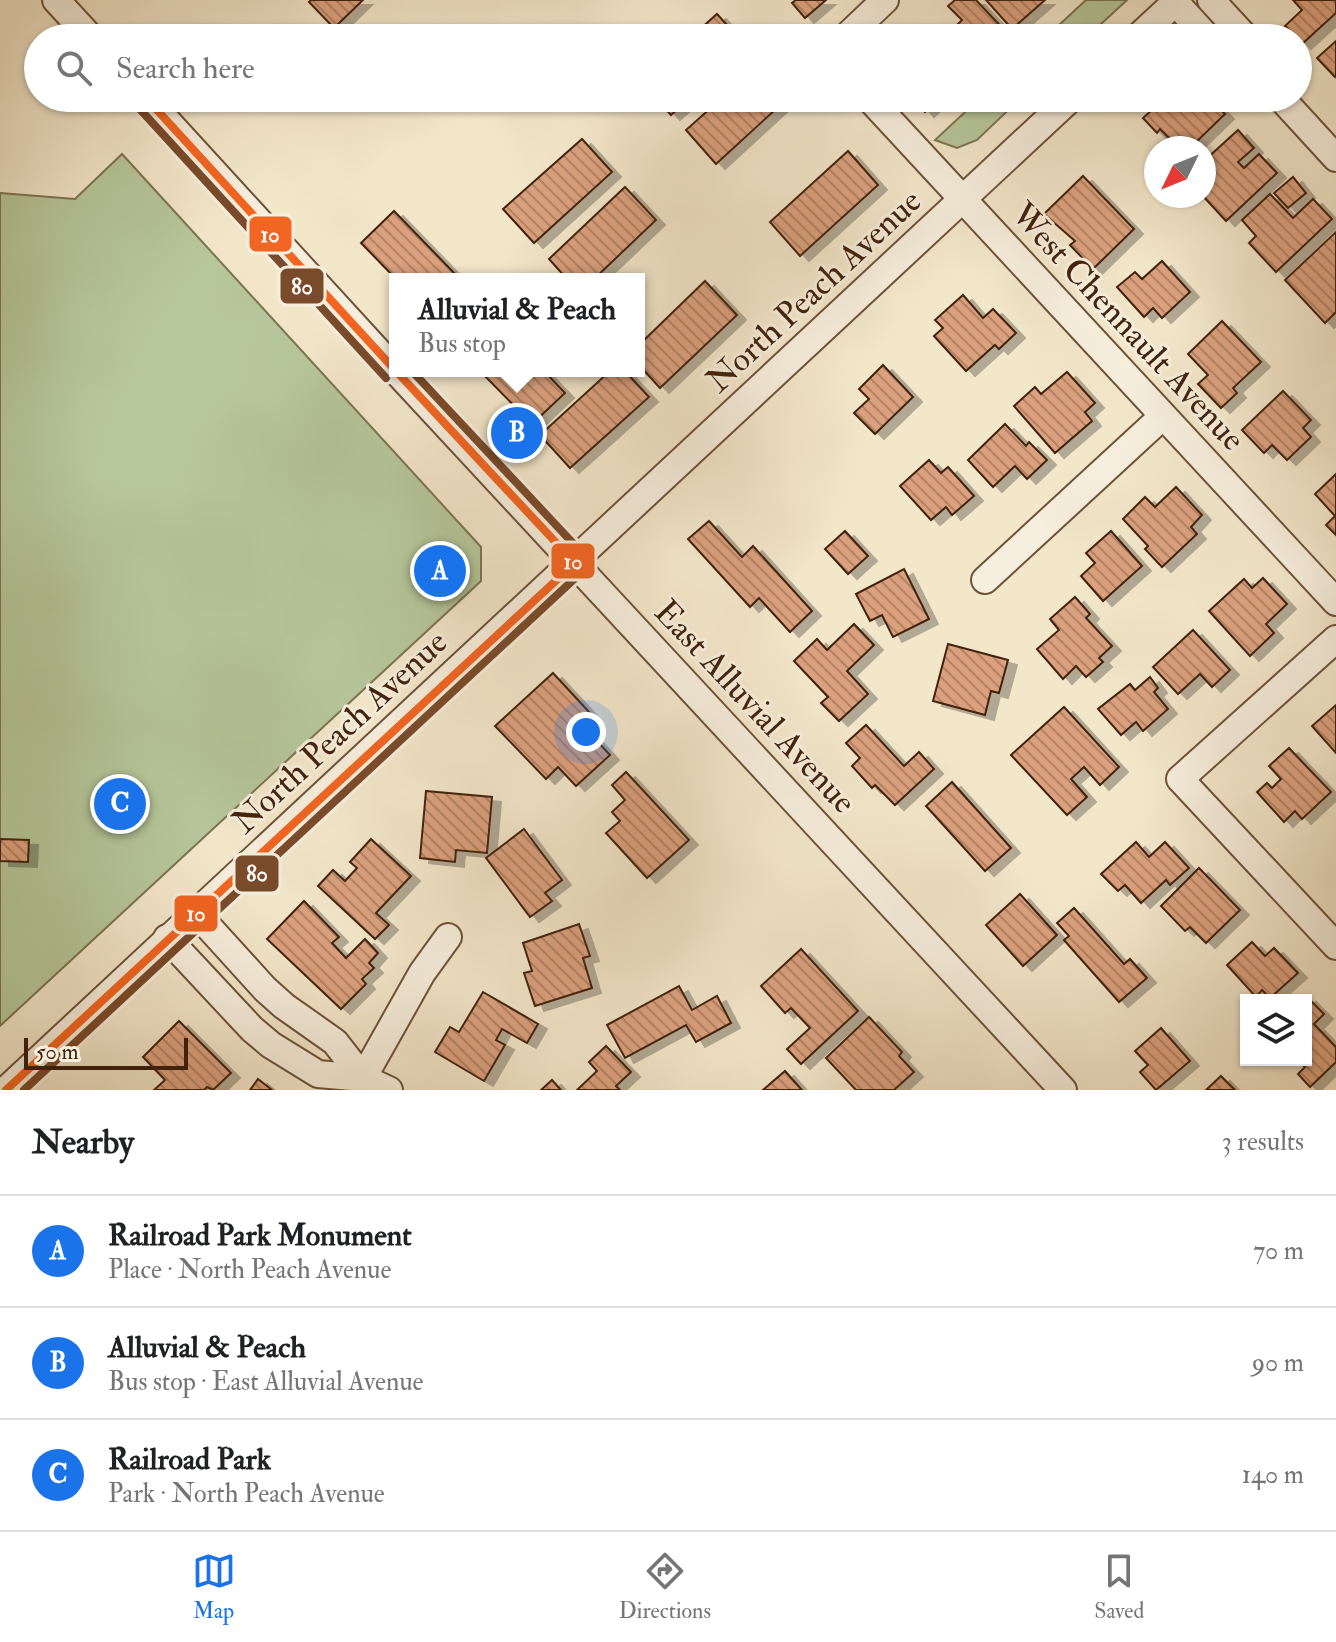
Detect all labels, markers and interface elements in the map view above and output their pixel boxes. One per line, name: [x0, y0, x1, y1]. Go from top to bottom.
search box: [24, 24, 1312, 112]
icon: search: [52, 46, 96, 90]
text: Search here: [116, 50, 255, 87]
north arrow: [1144, 136, 1216, 208]
street label: North Peach Avenue: [697, 180, 931, 402]
street label: West Chennault Avenue: [1001, 193, 1254, 460]
line badge: 10: [248, 215, 293, 253]
text: 10: [260, 221, 280, 249]
line badge: 80: [279, 267, 325, 305]
text: 80: [291, 273, 313, 301]
popup: [389, 273, 645, 377]
text: Alluvial & Peach: [418, 291, 616, 328]
text: Bus stop: [418, 328, 506, 360]
pin: B: [491, 403, 543, 463]
pin: A: [414, 541, 466, 601]
line badge: 10: [550, 542, 596, 580]
text: 10: [563, 548, 583, 576]
street label: East Alluvial Avenue: [645, 591, 865, 823]
street label: North Peach Avenue: [223, 621, 457, 843]
your location: [566, 712, 606, 752]
pin: C: [94, 774, 146, 834]
line badge: 80: [234, 854, 280, 893]
text: 80: [246, 860, 268, 888]
line badge: 10: [173, 894, 219, 933]
text: 10: [186, 900, 206, 928]
map controls: [1240, 994, 1312, 1066]
button: layers: [1240, 994, 1312, 1066]
scale bar: [24, 1034, 188, 1070]
text: 50 m: [36, 1038, 78, 1066]
text: Nearby: [32, 1121, 134, 1164]
text: 3 results: [1222, 1126, 1304, 1158]
text: Railroad Park Monument: [108, 1217, 412, 1254]
text: A: [50, 1235, 66, 1267]
text: 70 m: [1253, 1235, 1304, 1267]
text: Place · North Peach Avenue: [108, 1254, 391, 1286]
text: Alluvial & Peach: [108, 1329, 306, 1366]
text: B: [49, 1347, 67, 1379]
text: 90 m: [1252, 1347, 1304, 1379]
text: Bus stop · East Alluvial Avenue: [108, 1366, 423, 1398]
text: Railroad Park: [108, 1441, 271, 1478]
text: C: [48, 1459, 68, 1491]
text: 140 m: [1242, 1459, 1304, 1491]
text: Park · North Peach Avenue: [108, 1478, 385, 1510]
tab: Map: [192, 1549, 236, 1625]
tab: Directions: [619, 1549, 711, 1625]
tab: Saved: [1094, 1549, 1144, 1625]

